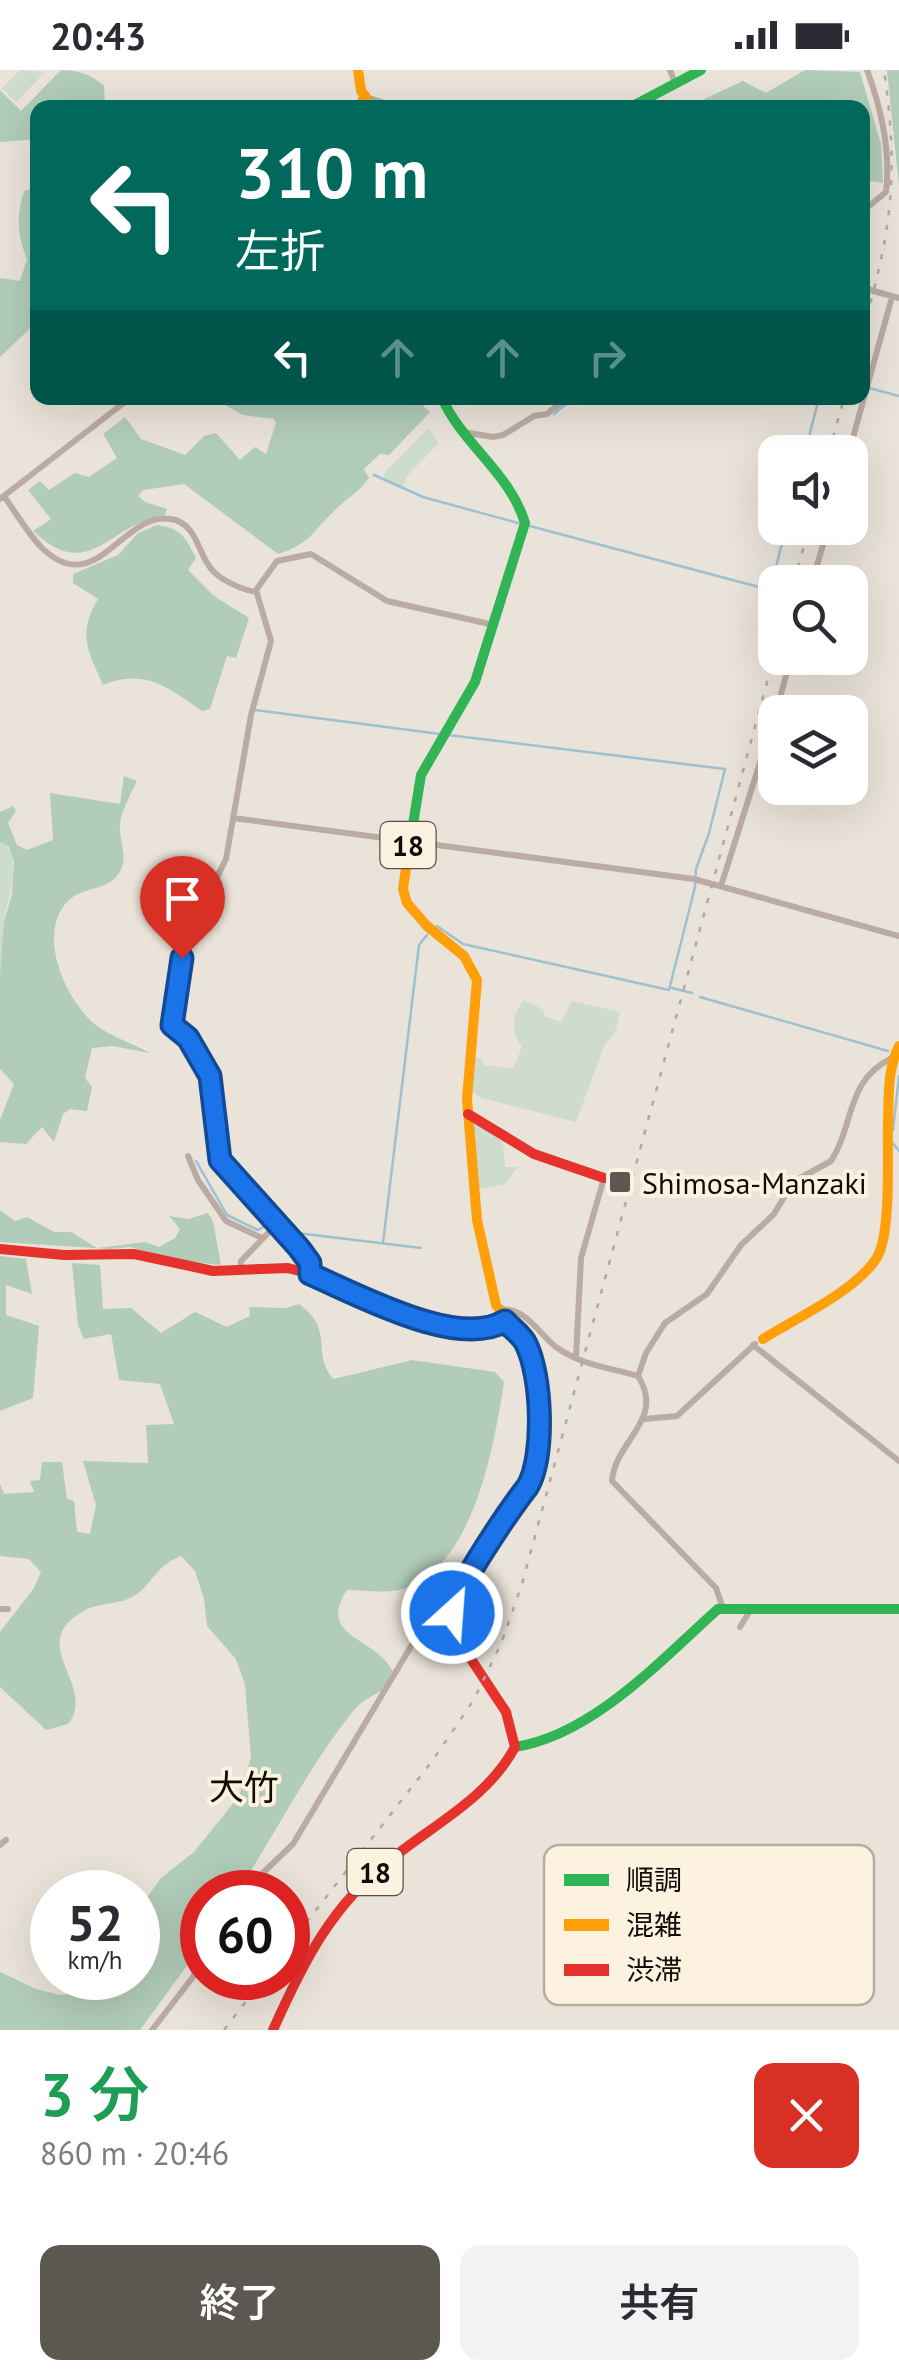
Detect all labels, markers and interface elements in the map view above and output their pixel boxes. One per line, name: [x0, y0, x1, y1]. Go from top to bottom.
text: 20:43: [50, 11, 146, 60]
text: 310 m: [235, 127, 428, 217]
icon: left: [70, 140, 200, 270]
text: 左折: [235, 221, 325, 279]
icon: left: [265, 330, 320, 385]
icon: ahead: [370, 330, 425, 385]
icon: ahead: [475, 330, 530, 385]
icon: right: [580, 330, 635, 385]
map controls: [758, 435, 868, 805]
button: sound: [758, 435, 868, 545]
button: search: [758, 565, 868, 675]
button: layers: [758, 695, 868, 805]
road number: 18: [380, 822, 436, 868]
pin: [140, 856, 225, 959]
icon: arrive: [155, 871, 210, 926]
place label: Shimosa-Manzaki: [642, 1163, 867, 1202]
marker: Shimosa-Manzaki: [607, 1169, 633, 1195]
position arrow: [400, 1561, 504, 1665]
district label: 大竹: [209, 1764, 279, 1810]
legend: [544, 1845, 874, 2005]
road number: 18: [348, 1849, 402, 1895]
text: 順調: [626, 1861, 682, 1898]
speed limit sign: 60: [180, 1870, 310, 2000]
text: 52: [67, 1890, 123, 1955]
text: 混雑: [626, 1906, 682, 1943]
text: km/h: [68, 1944, 122, 1976]
text: 渋滞: [626, 1951, 682, 1988]
text: 3 分: [40, 2055, 149, 2133]
button: close: [754, 2063, 859, 2168]
text: 860 m · 20:46: [40, 2132, 229, 2174]
button: 終了: [40, 2245, 440, 2360]
button: 共有: [460, 2245, 859, 2360]

